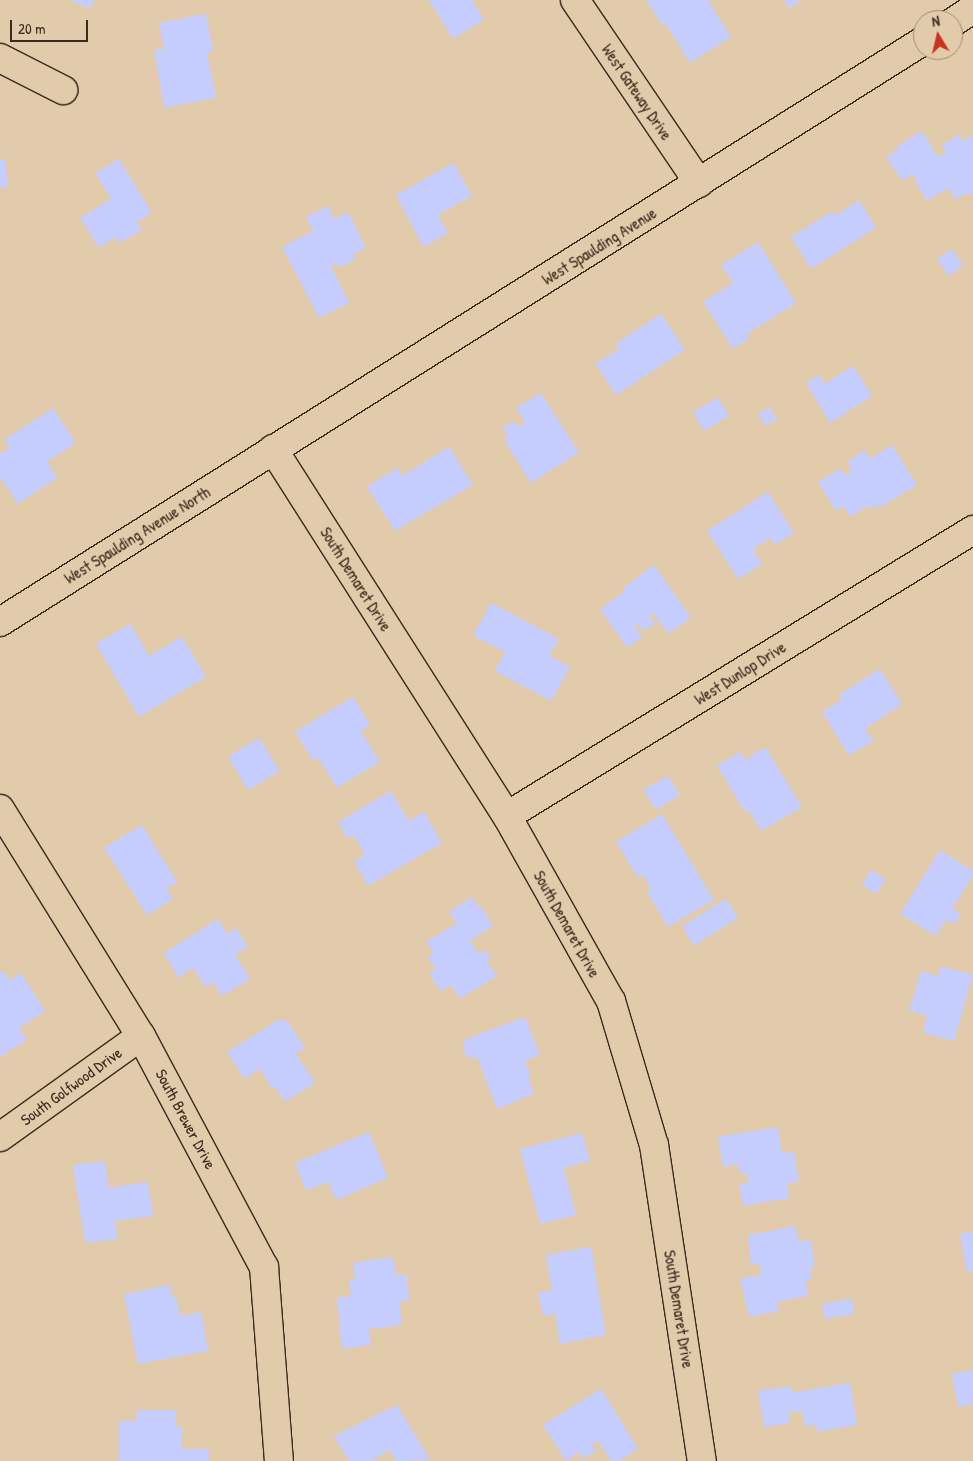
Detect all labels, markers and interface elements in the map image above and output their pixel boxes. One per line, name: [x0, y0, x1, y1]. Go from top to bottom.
scale bar: [12, 10, 90, 42]
north arrow: [913, 10, 963, 60]
text: N: [931, 11, 941, 31]
text: 20 m: [18, 18, 45, 39]
street label: West Gateway Drive: [598, 40, 676, 144]
street label: West Spaulding Avenue: [538, 203, 660, 289]
street label: West Spaulding Avenue North: [61, 482, 213, 588]
street label: South Demaret Drive: [316, 523, 396, 635]
street label: West Dunlop Drive: [691, 637, 789, 709]
street label: South Demaret Drive: [530, 867, 604, 981]
street label: South Golfwood Drive: [17, 1043, 125, 1129]
street label: South Brewer Drive: [152, 1066, 220, 1172]
street label: South Demaret Drive: [660, 1249, 698, 1369]

